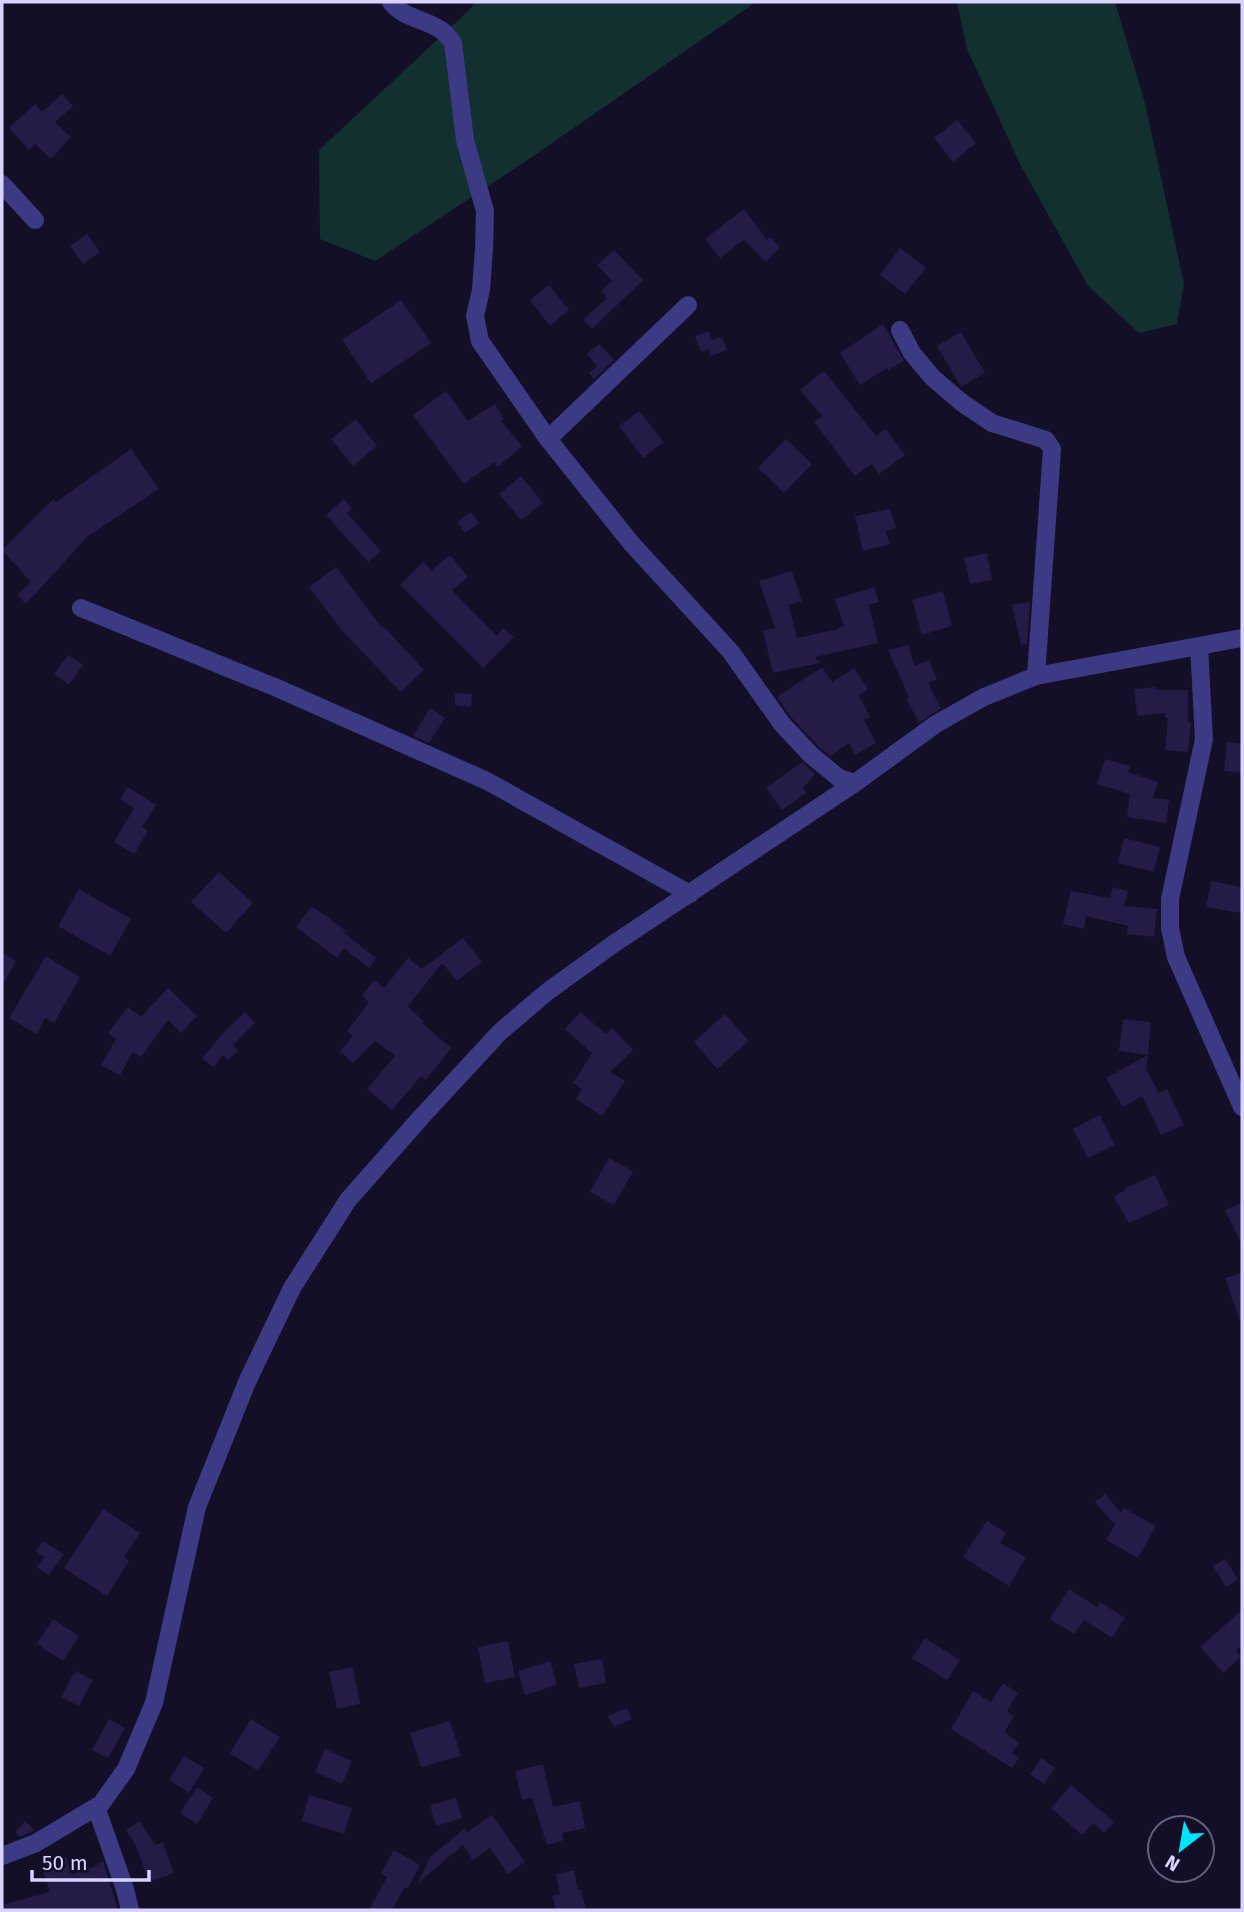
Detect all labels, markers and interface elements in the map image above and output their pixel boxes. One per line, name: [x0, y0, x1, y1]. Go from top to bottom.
north arrow: [1146, 1814, 1216, 1884]
scale bar: [32, 1839, 149, 1883]
text: 50 m: [42, 1850, 88, 1876]
text: N: [1161, 1850, 1184, 1876]

